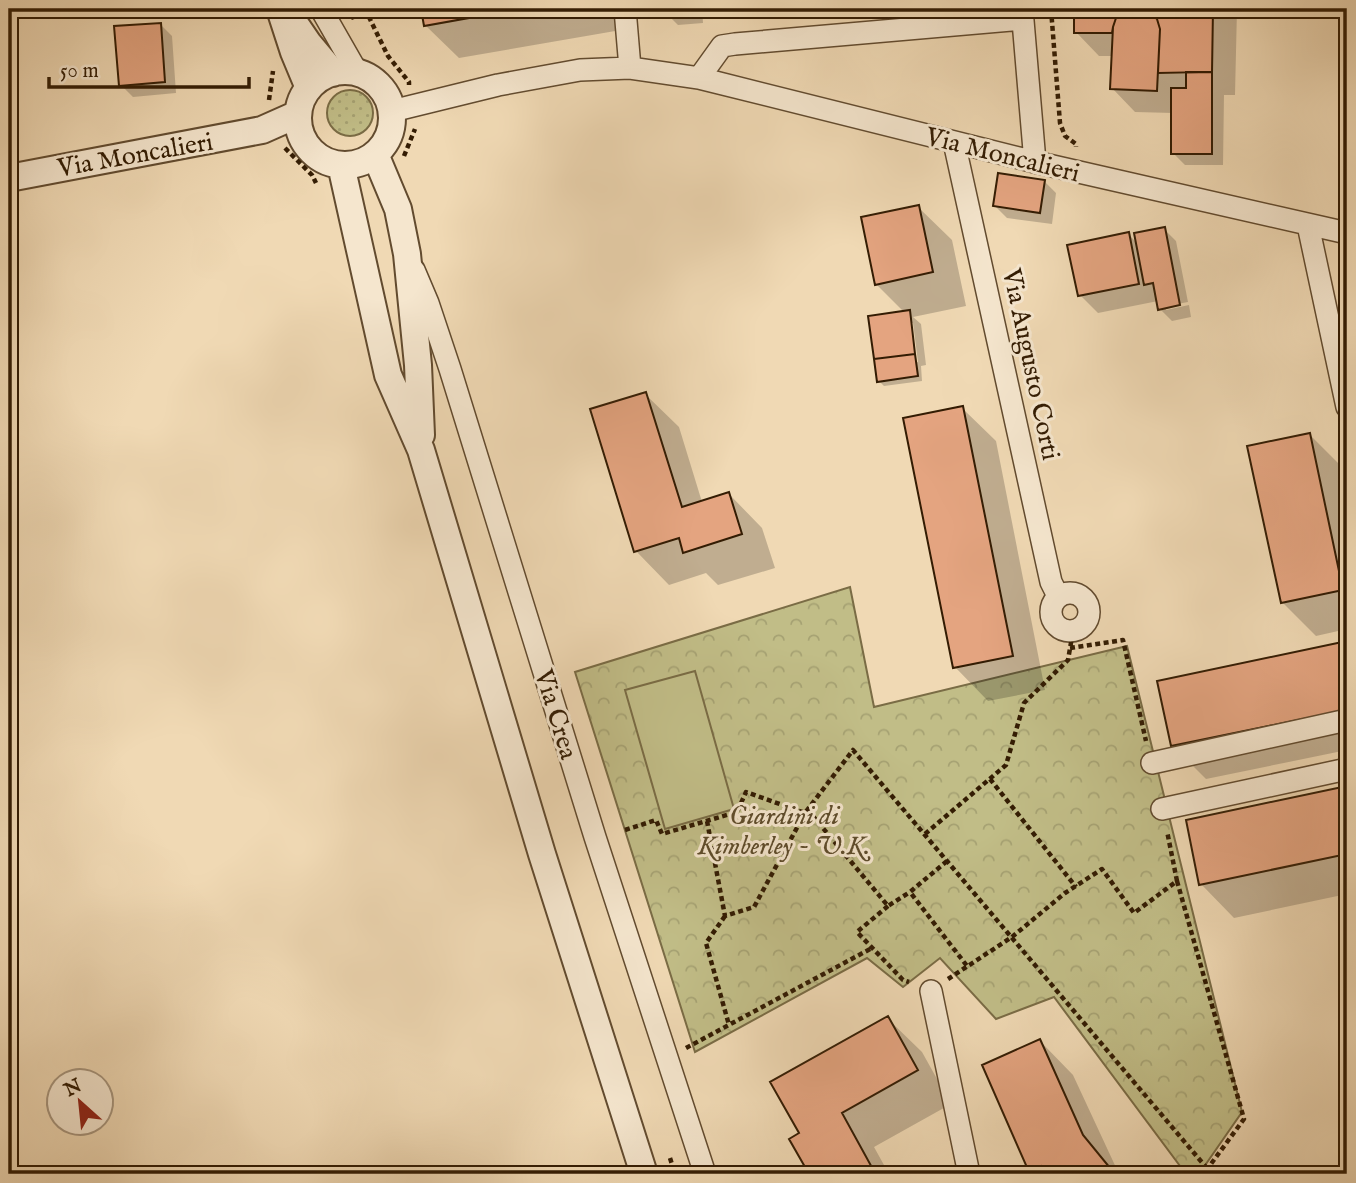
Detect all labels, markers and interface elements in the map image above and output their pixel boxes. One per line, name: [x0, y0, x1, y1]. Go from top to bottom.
scale bar: [49, 46, 248, 90]
text: 50 m: [60, 58, 99, 85]
street label: Via Moncalieri: [921, 120, 1083, 191]
street label: Via Moncalieri: [54, 126, 216, 186]
street label: Via Augusto Corti: [994, 264, 1067, 463]
street label: Via Crea: [526, 665, 585, 764]
park label: Giardini di Kimberley - U.K.: [697, 800, 871, 863]
north arrow: [46, 1068, 116, 1138]
text: N: [60, 1074, 86, 1104]

